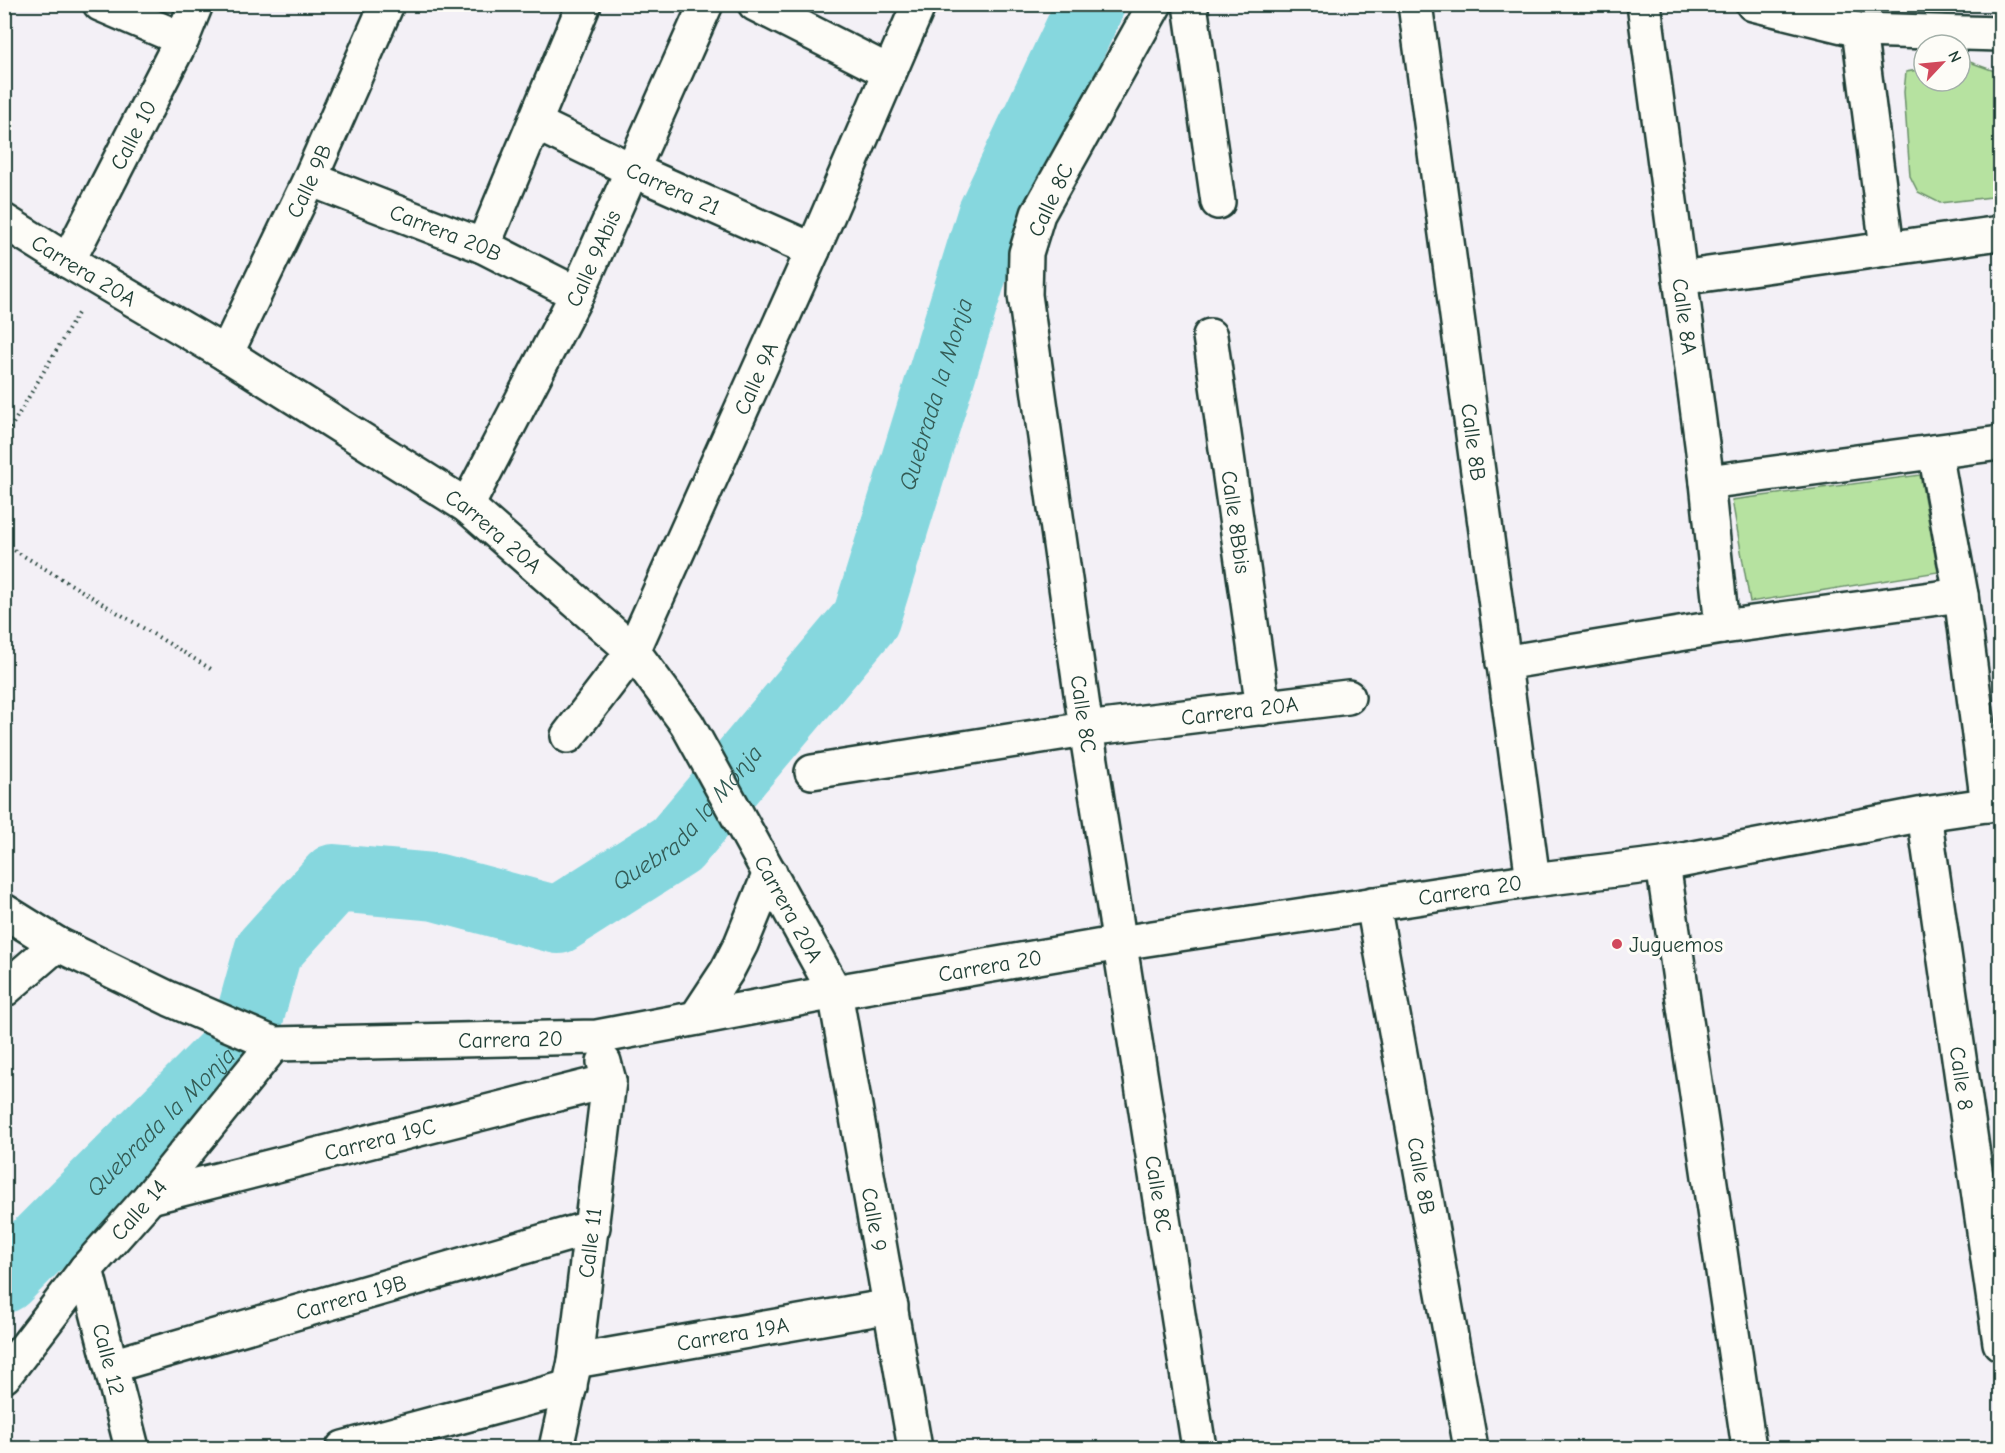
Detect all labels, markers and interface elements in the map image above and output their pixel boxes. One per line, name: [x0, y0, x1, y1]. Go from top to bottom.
north arrow: [1912, 33, 1972, 93]
text: N: [1944, 48, 1965, 65]
street label: Calle 10: [105, 96, 162, 174]
street label: Calle 9B: [281, 140, 338, 222]
street label: Carrera 21: [622, 157, 724, 221]
street label: Calle 8C: [1023, 160, 1079, 241]
street label: Carrera 20B: [386, 199, 506, 267]
street label: Calle 9Abis: [561, 206, 627, 312]
street label: Carrera 20A: [26, 229, 141, 312]
street label: Calle 8A: [1666, 277, 1702, 357]
water label: Quebrada la Monja: [893, 295, 978, 493]
street label: Calle 9A: [729, 338, 784, 419]
street label: Calle 8B: [1455, 402, 1491, 483]
street label: Calle 8Bbis: [1215, 469, 1256, 575]
street label: Carrera 20A: [440, 484, 547, 579]
street label: Calle 8C: [1065, 673, 1101, 754]
street label: Carrera 20A: [1180, 691, 1300, 731]
water label: Quebrada la Monja: [607, 739, 768, 896]
street label: Carrera 20A: [748, 851, 828, 967]
street label: Carrera 20: [1416, 870, 1524, 911]
place label: Juguemos: [1629, 932, 1723, 958]
marker: Juguemos: [1610, 937, 1624, 951]
street label: Carrera 20: [936, 945, 1044, 988]
street label: Carrera 20: [458, 1026, 563, 1054]
water label: Quebrada la Monja: [80, 1041, 241, 1202]
street label: Calle 8: [1944, 1045, 1978, 1112]
street label: Carrera 19C: [322, 1113, 438, 1166]
street label: Calle 8B: [1401, 1135, 1441, 1216]
street label: Calle 8C: [1139, 1154, 1177, 1234]
street label: Calle 14: [106, 1175, 173, 1246]
street label: Calle 9: [856, 1186, 892, 1254]
street label: Calle 11: [573, 1207, 607, 1280]
street label: Carrera 19B: [293, 1269, 410, 1326]
street label: Carrera 19A: [675, 1312, 791, 1357]
street label: Calle 12: [86, 1321, 130, 1398]

